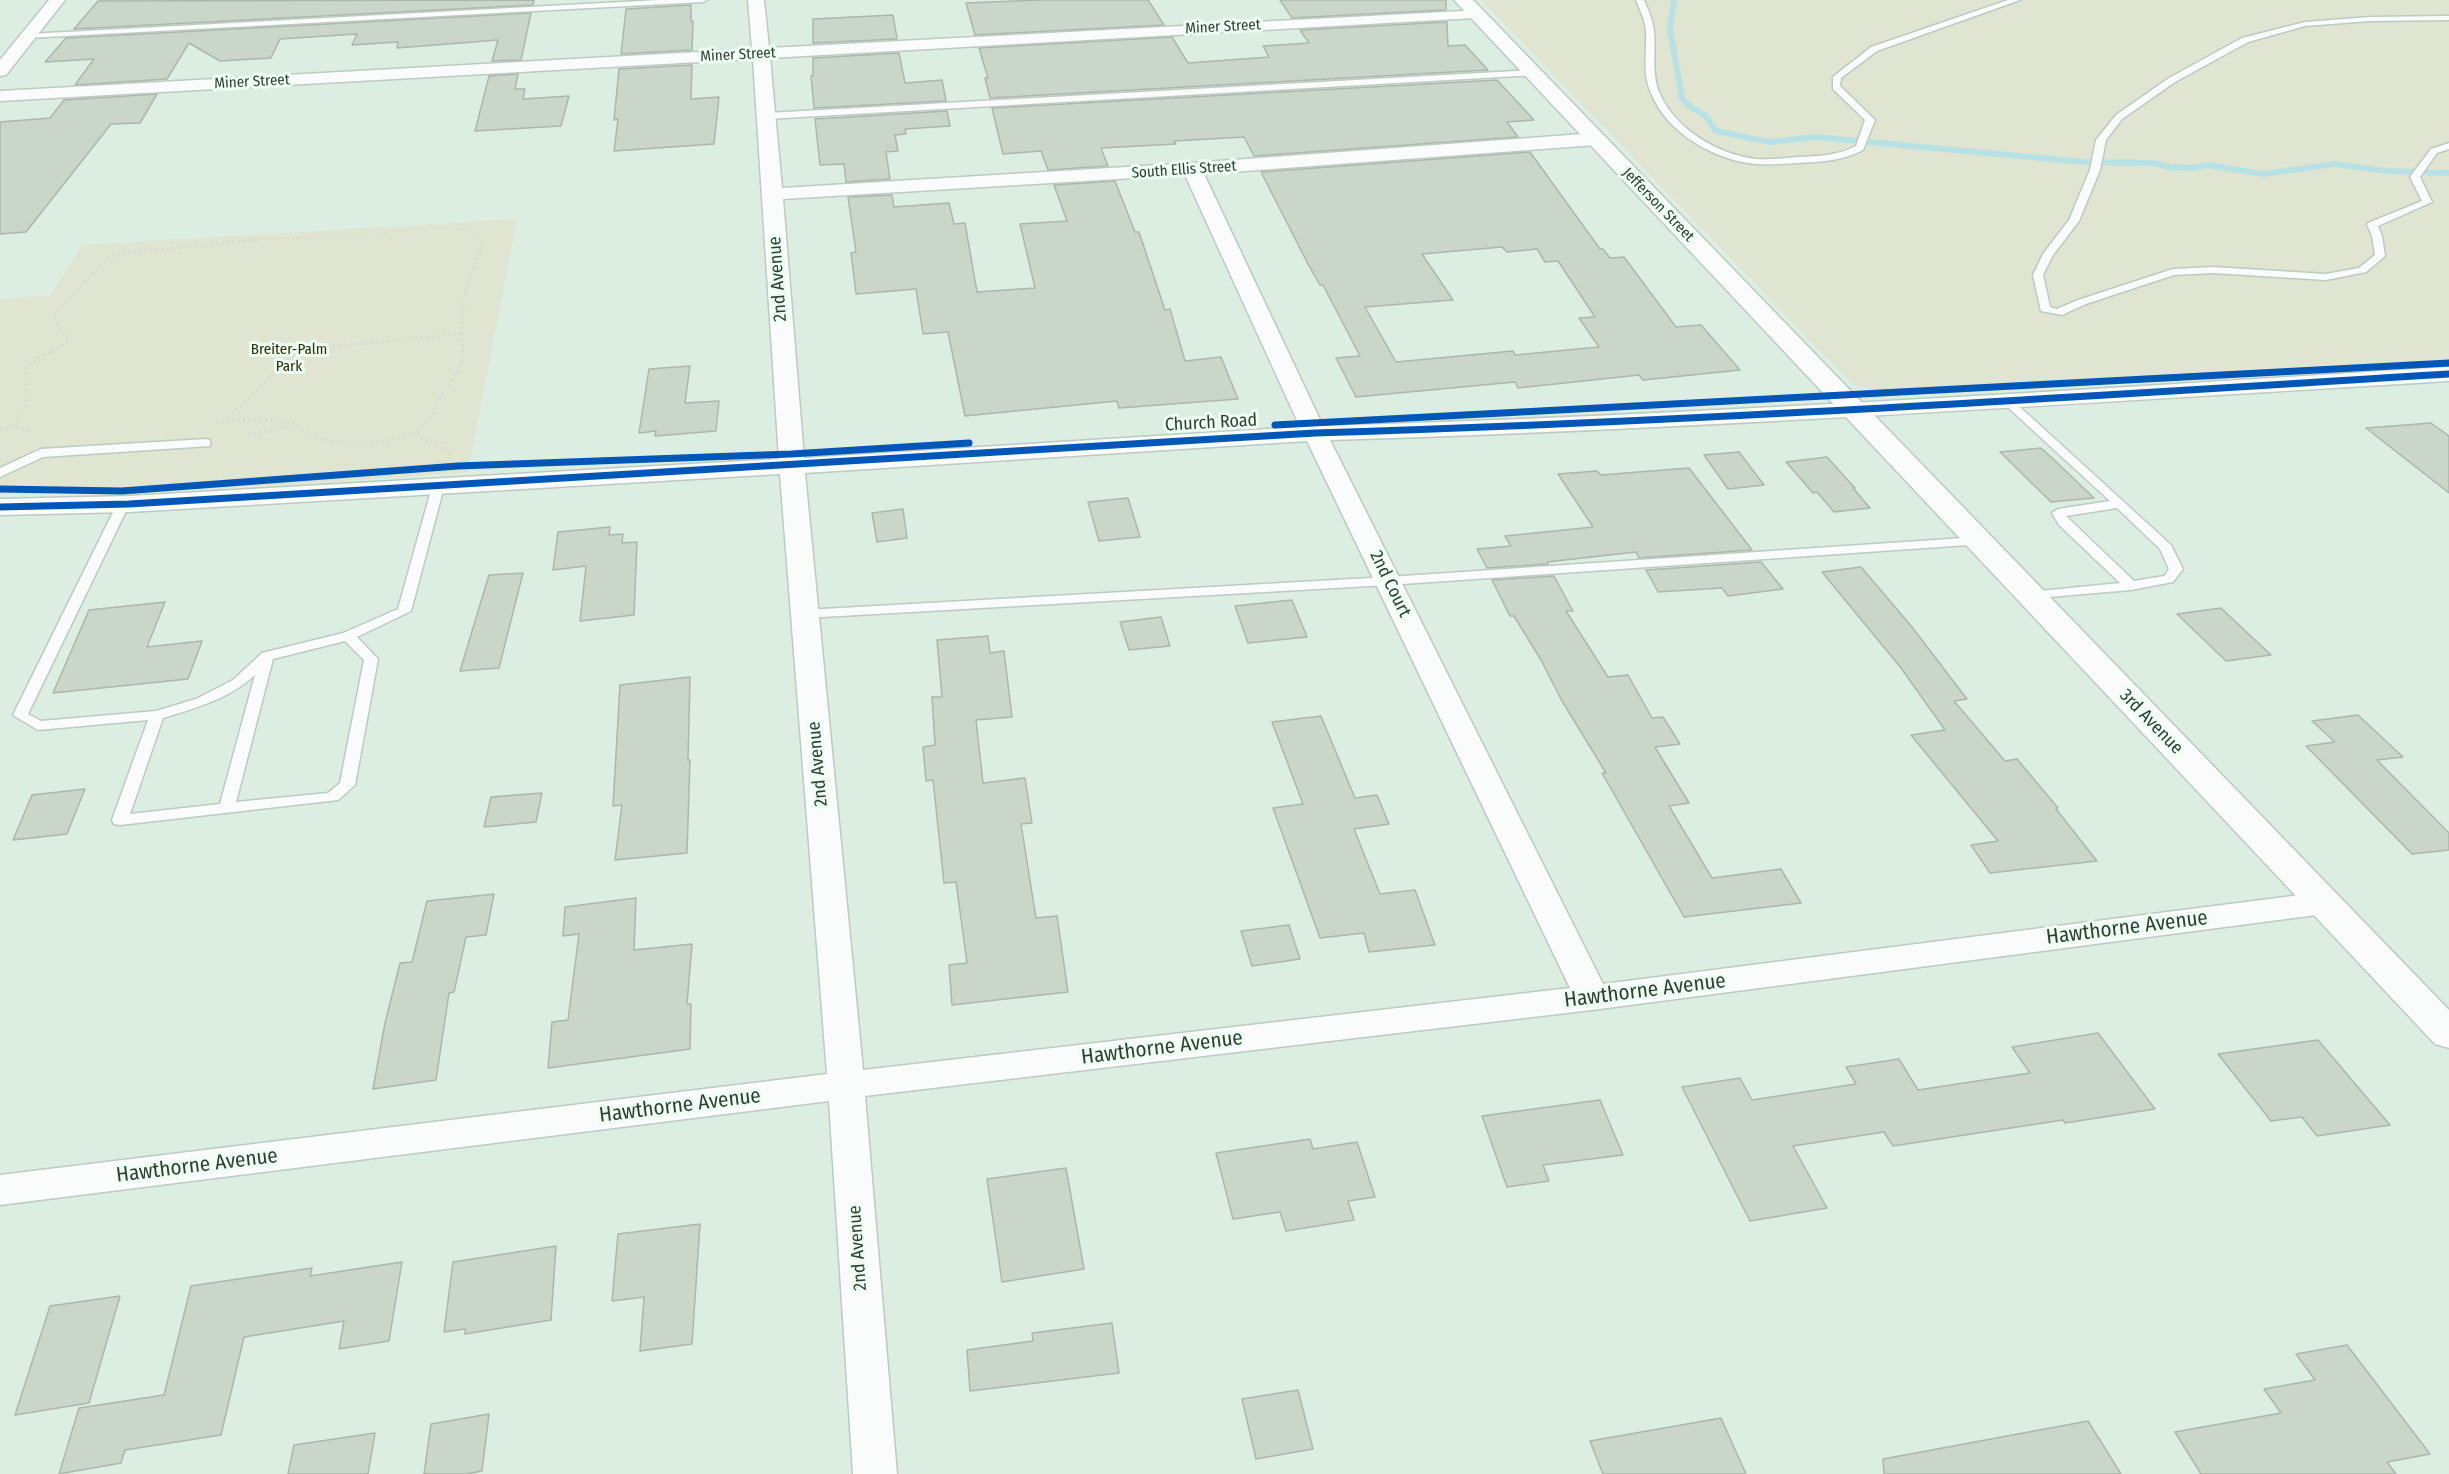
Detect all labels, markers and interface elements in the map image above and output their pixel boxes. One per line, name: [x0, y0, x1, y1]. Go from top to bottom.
street label: Miner Street: [1185, 16, 1261, 38]
street label: Miner Street: [700, 44, 776, 66]
street label: Miner Street: [214, 71, 290, 93]
street label: South Ellis Street: [1131, 157, 1237, 183]
street label: Jefferson Street: [1618, 164, 1698, 246]
street label: 2nd Avenue: [764, 236, 792, 322]
park label: Breiter-Palm Park: [251, 341, 327, 376]
street label: Church Road: [1164, 410, 1258, 436]
street label: 2nd Court: [1365, 547, 1415, 621]
street label: 3rd Avenue: [2115, 685, 2187, 759]
street label: 2nd Avenue: [804, 721, 832, 807]
street label: Hawthorne Avenue: [2045, 906, 2209, 950]
street label: Hawthorne Avenue: [1563, 969, 1727, 1013]
street label: Hawthorne Avenue: [1080, 1026, 1244, 1070]
street label: Hawthorne Avenue: [598, 1084, 762, 1128]
street label: Hawthorne Avenue: [115, 1144, 279, 1188]
street label: 2nd Avenue: [844, 1205, 872, 1291]

